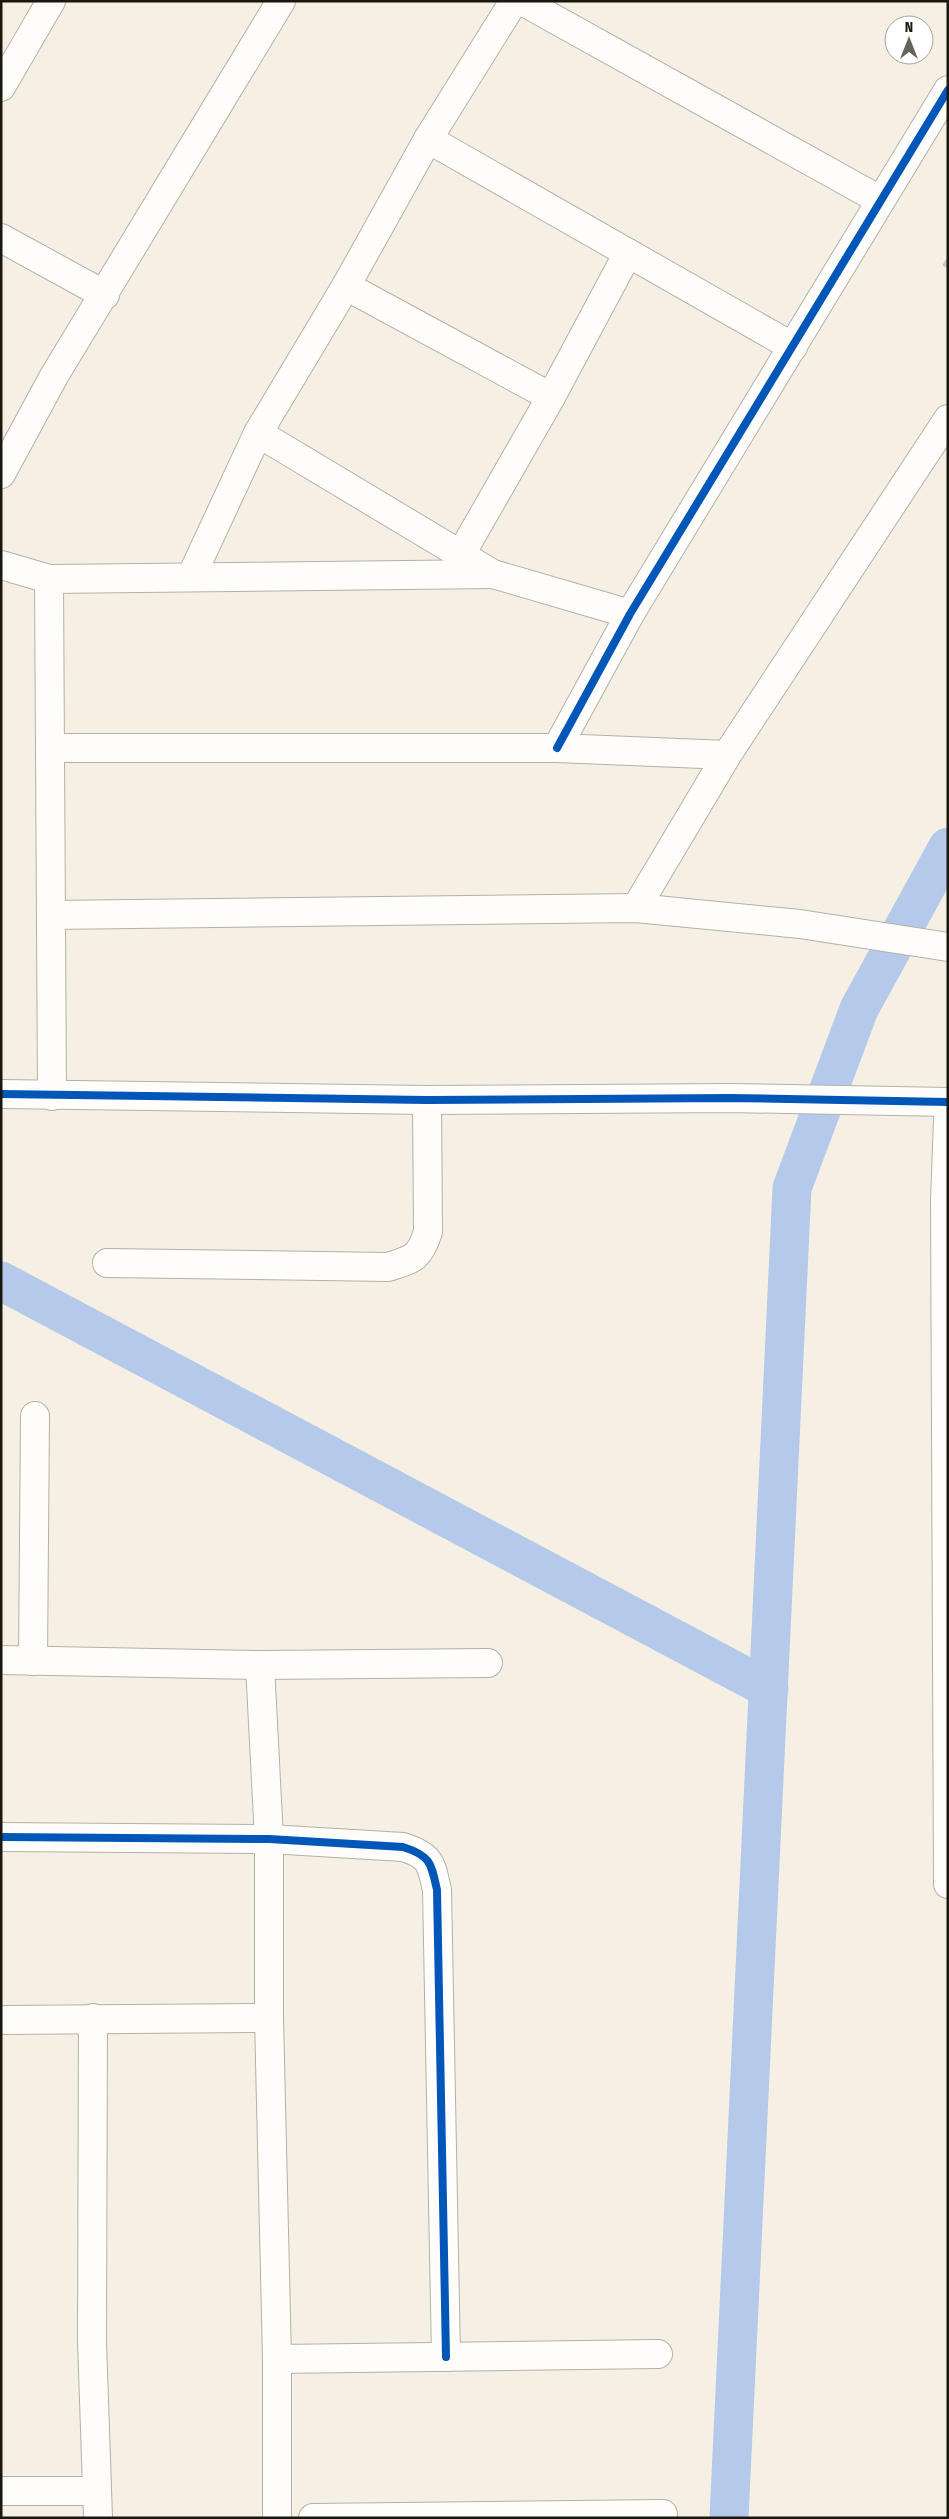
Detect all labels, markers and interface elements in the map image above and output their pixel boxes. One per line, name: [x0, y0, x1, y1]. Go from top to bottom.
north arrow: [884, 15, 934, 65]
text: N: [905, 19, 913, 36]

